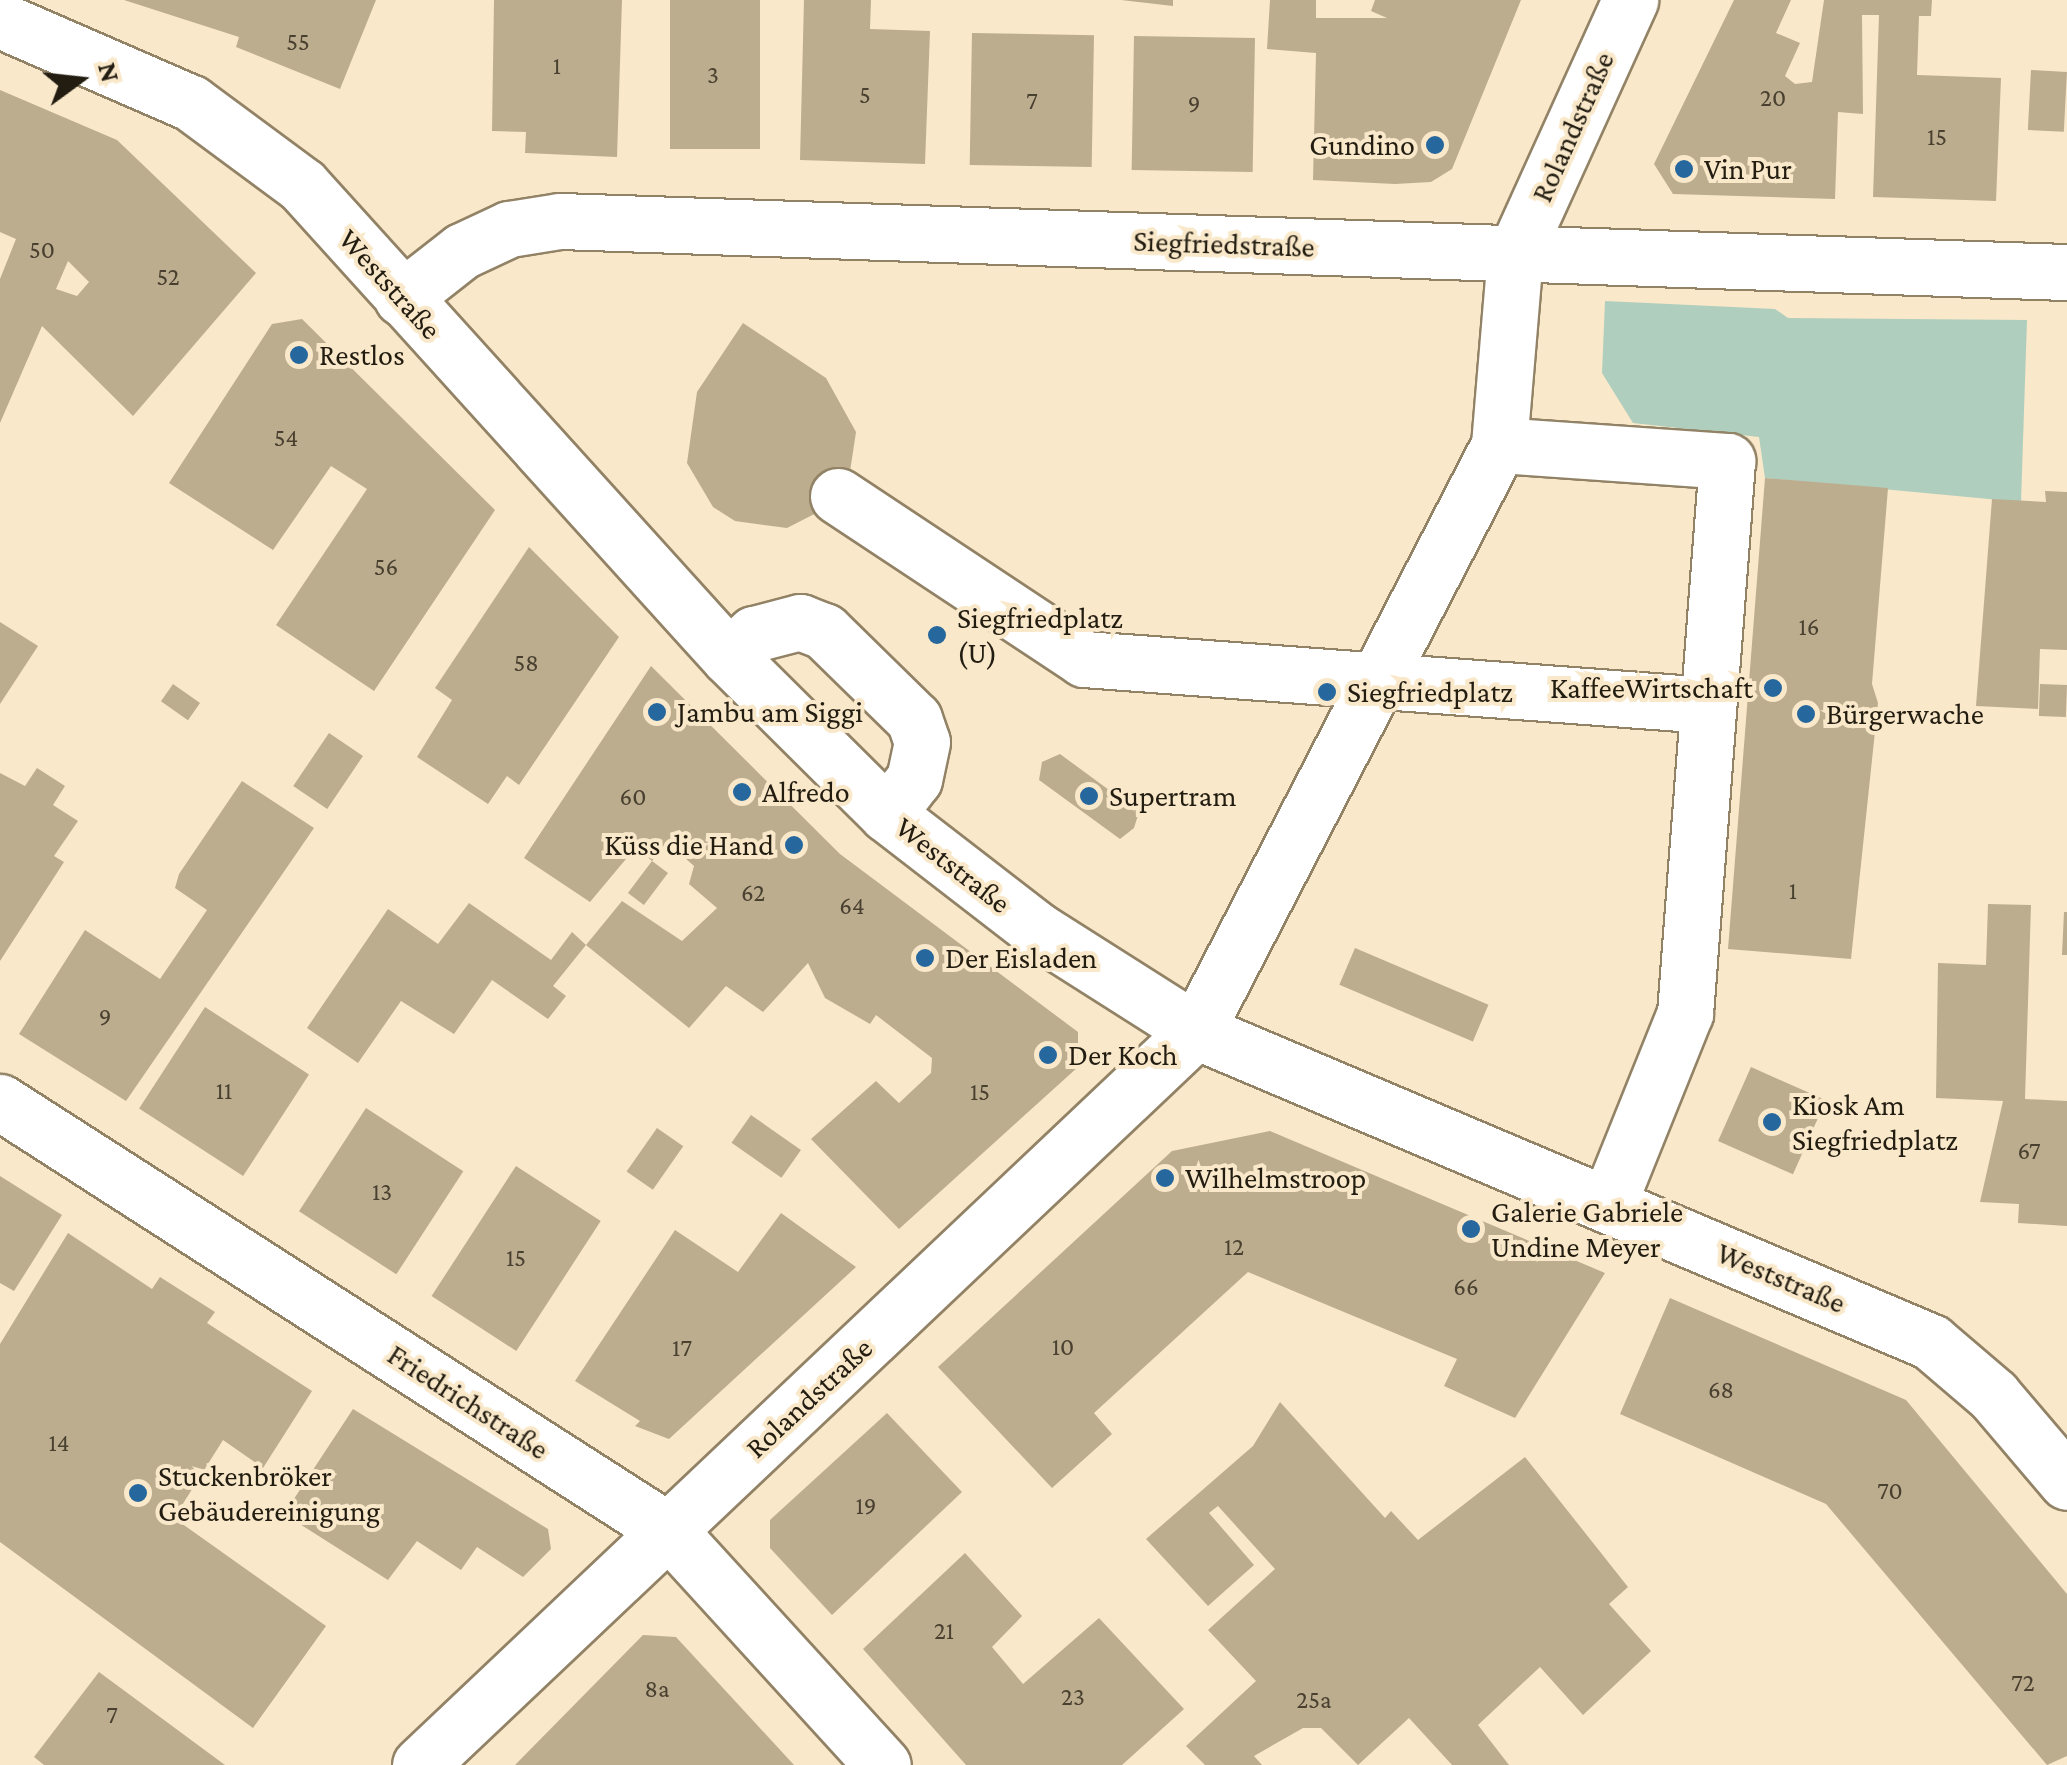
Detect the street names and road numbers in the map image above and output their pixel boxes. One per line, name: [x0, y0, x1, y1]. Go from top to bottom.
street label: Rolandstraße: [1524, 46, 1622, 208]
street label: Weststraße: [331, 221, 449, 347]
street label: Siegfriedstraße: [1133, 223, 1315, 265]
street label: Weststraße: [888, 809, 1018, 921]
street label: Weststraße: [1711, 1235, 1851, 1321]
street label: Rolandstraße: [738, 1330, 880, 1466]
street label: Friedrichstraße: [381, 1337, 555, 1467]

